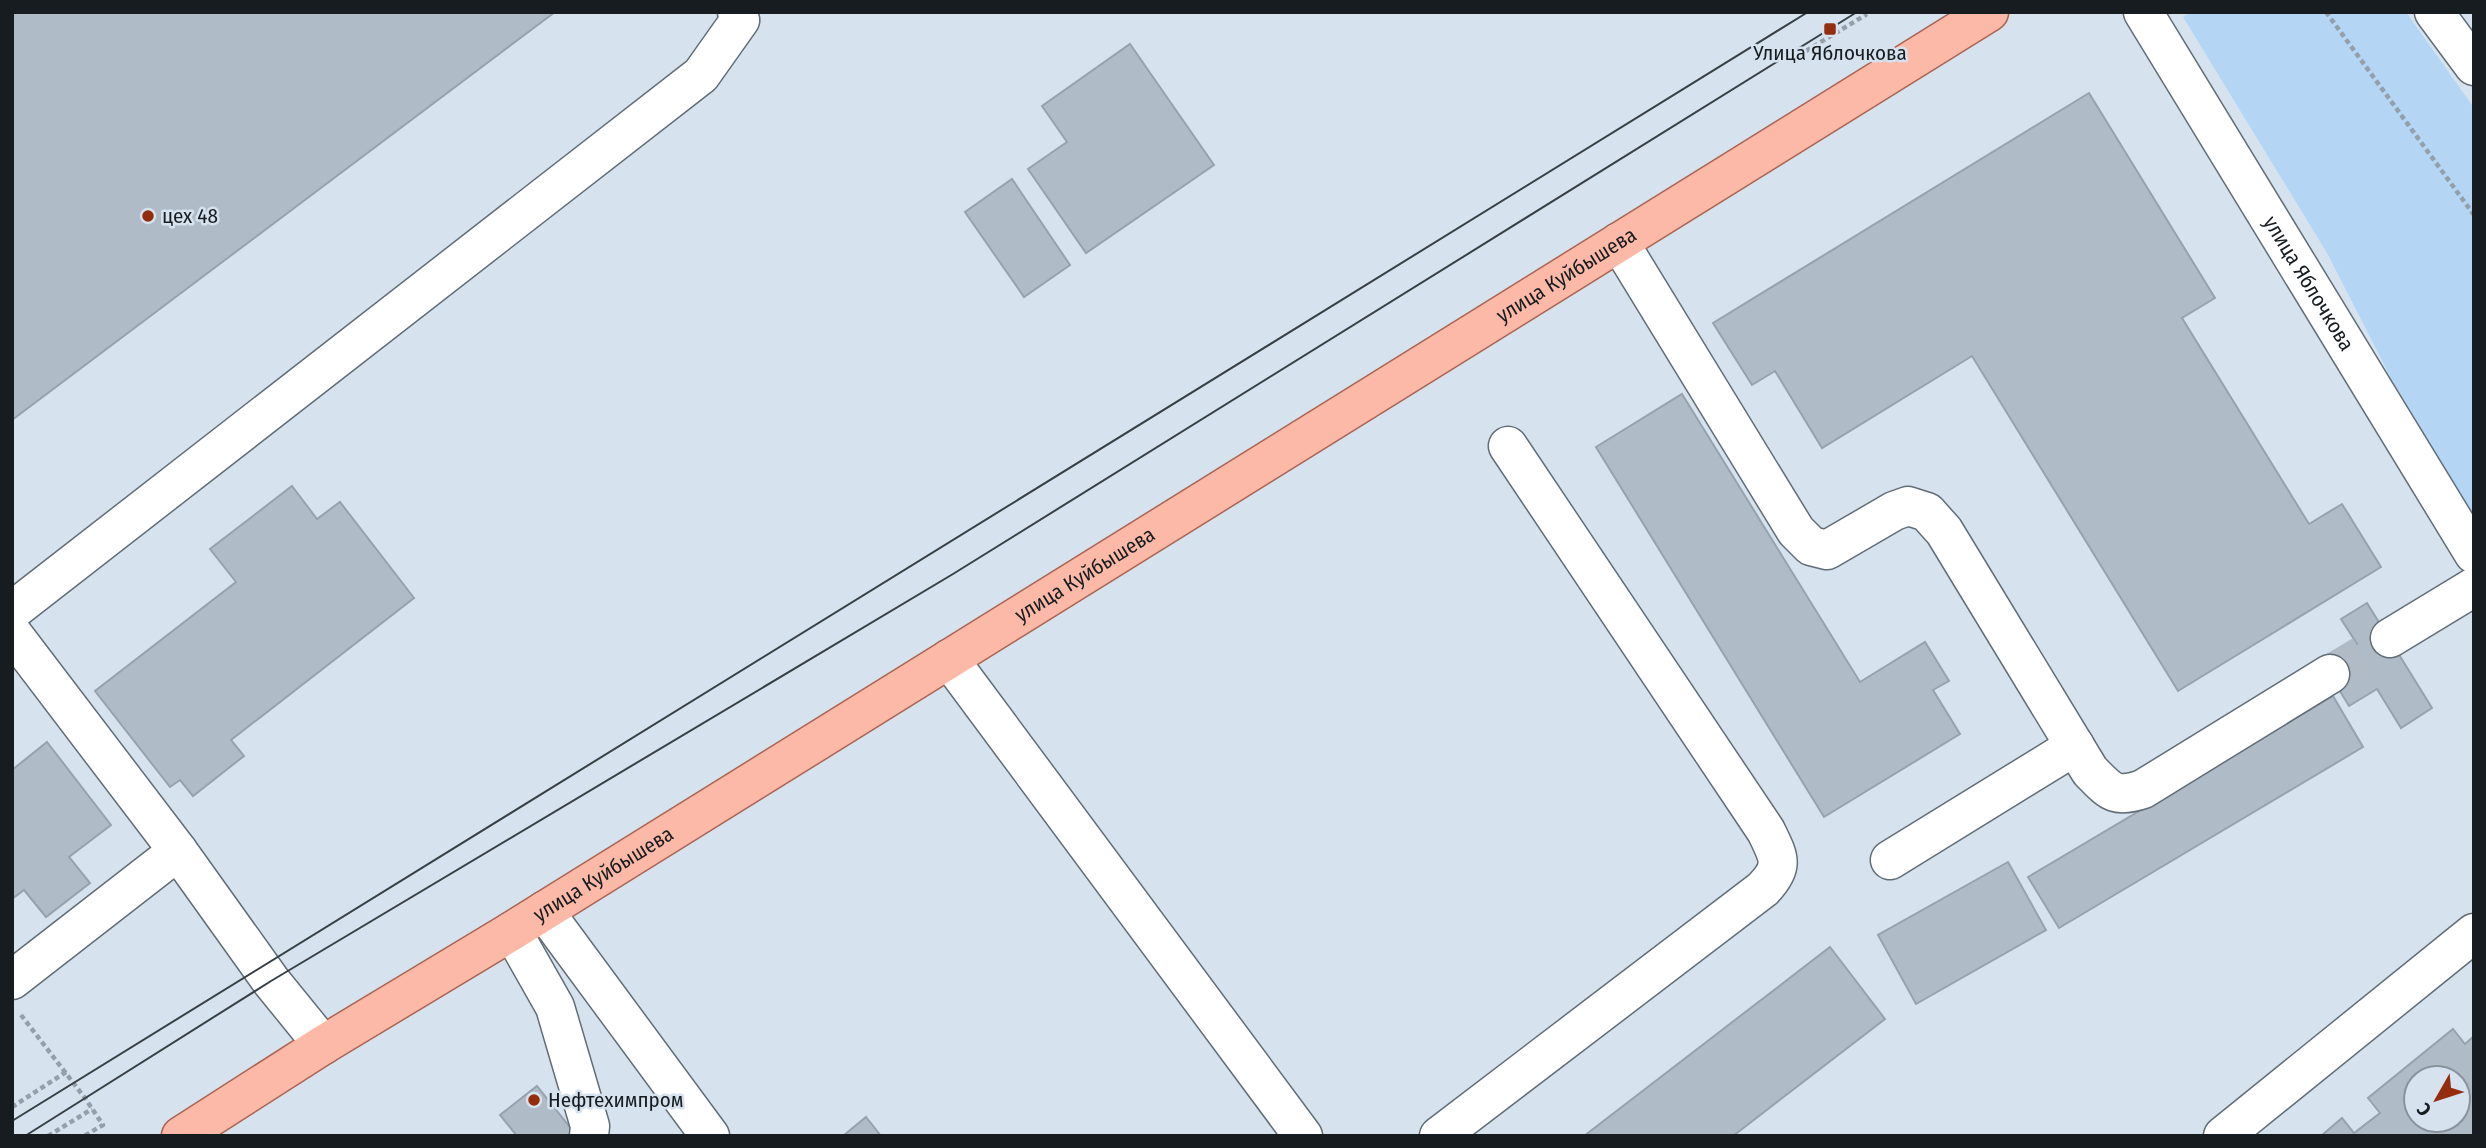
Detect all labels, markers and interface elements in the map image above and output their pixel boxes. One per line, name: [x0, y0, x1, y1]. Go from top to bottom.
marker: Улица Яблочкова: [1822, 21, 1838, 37]
place label: Улица Яблочкова: [1752, 40, 1907, 66]
place label: цех 48: [162, 203, 218, 229]
marker: цех 48: [140, 208, 156, 224]
street label: улица Яблочкова: [2258, 211, 2360, 356]
street label: улица Куйбышева: [1491, 222, 1641, 328]
street label: улица Куйбышева: [1010, 521, 1160, 628]
street label: улица Куйбышева: [529, 821, 678, 927]
north arrow: [2402, 1064, 2472, 1134]
place label: Нефтехимпром: [548, 1087, 684, 1113]
marker: Нефтехимпром: [526, 1092, 542, 1108]
text: С: [2412, 1098, 2436, 1120]

